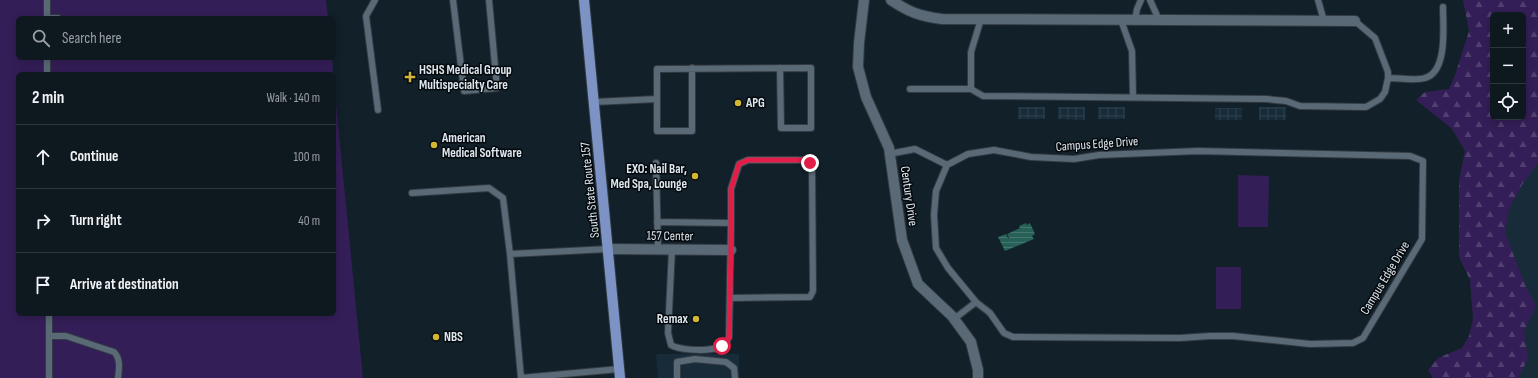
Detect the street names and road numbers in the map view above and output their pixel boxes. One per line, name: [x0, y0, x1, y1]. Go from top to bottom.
street label: Campus Edge Drive: [1055, 133, 1139, 155]
street label: South State Route 157: [577, 140, 603, 239]
street label: Century Drive: [897, 165, 921, 227]
street label: 157 Center: [646, 228, 694, 244]
street label: Campus Edge Drive: [1357, 238, 1413, 318]

